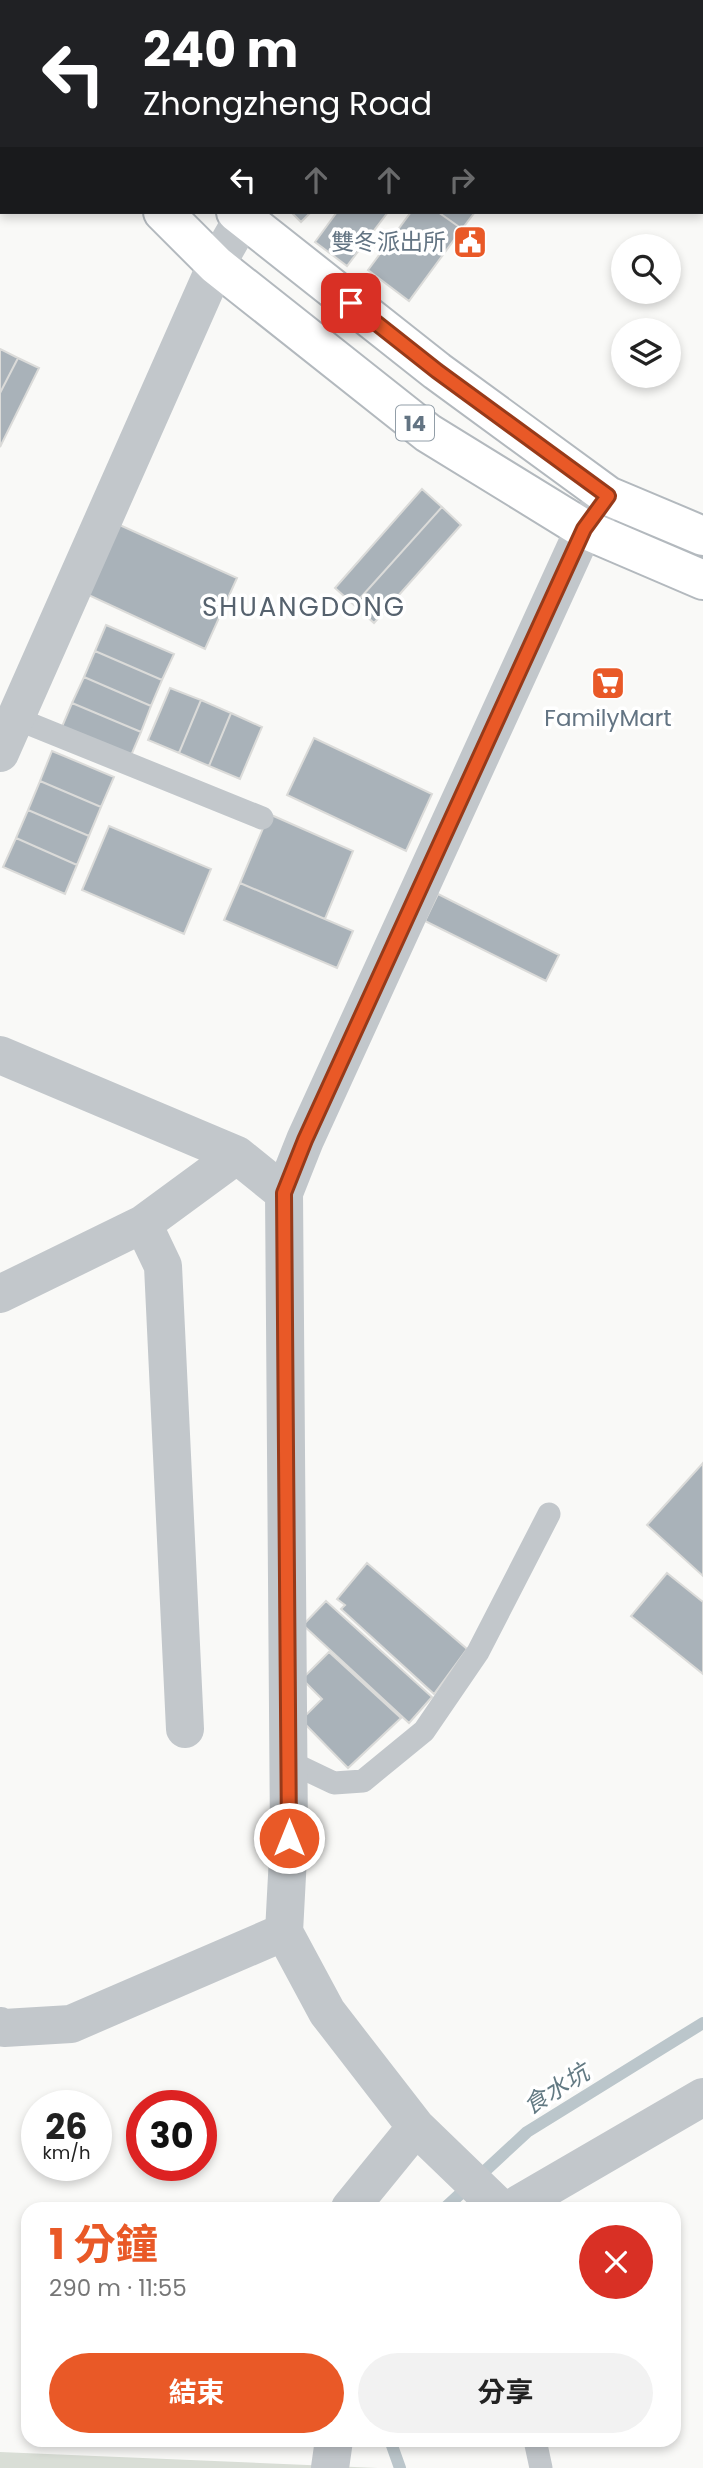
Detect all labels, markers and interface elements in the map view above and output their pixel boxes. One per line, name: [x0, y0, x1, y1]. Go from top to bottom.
text: 240 m: [143, 16, 298, 84]
icon: left: [28, 28, 119, 119]
text: Zhongzheng Road: [143, 81, 432, 126]
icon: left: [224, 161, 262, 199]
icon: ahead: [297, 161, 335, 199]
icon: ahead: [370, 161, 408, 199]
icon: right: [443, 161, 481, 199]
public building icon: 雙冬派出所: [451, 223, 489, 261]
place label: 雙冬派出所: [331, 226, 446, 258]
map controls: [611, 234, 681, 388]
button: search: [611, 234, 681, 304]
pin: [321, 273, 381, 333]
icon: arrive: [332, 284, 370, 322]
button: layers: [611, 318, 681, 388]
road number: 14: [396, 406, 434, 440]
district label: SHUANGDONG: [202, 589, 406, 625]
supermarket icon: FamilyMart: [589, 664, 627, 702]
place label: FamilyMart: [544, 702, 672, 734]
position arrow: [252, 1801, 326, 1875]
water label: 食水坑: [517, 2054, 598, 2122]
speed limit sign: 30: [126, 2090, 217, 2181]
text: 26: [45, 2102, 88, 2151]
text: km/h: [43, 2140, 90, 2165]
text: 1 分鐘: [49, 2215, 158, 2274]
button: close: [579, 2225, 653, 2299]
text: 290 m · 11:55: [49, 2272, 187, 2304]
button: 結束: [49, 2353, 344, 2433]
button: 分享: [358, 2353, 653, 2433]

